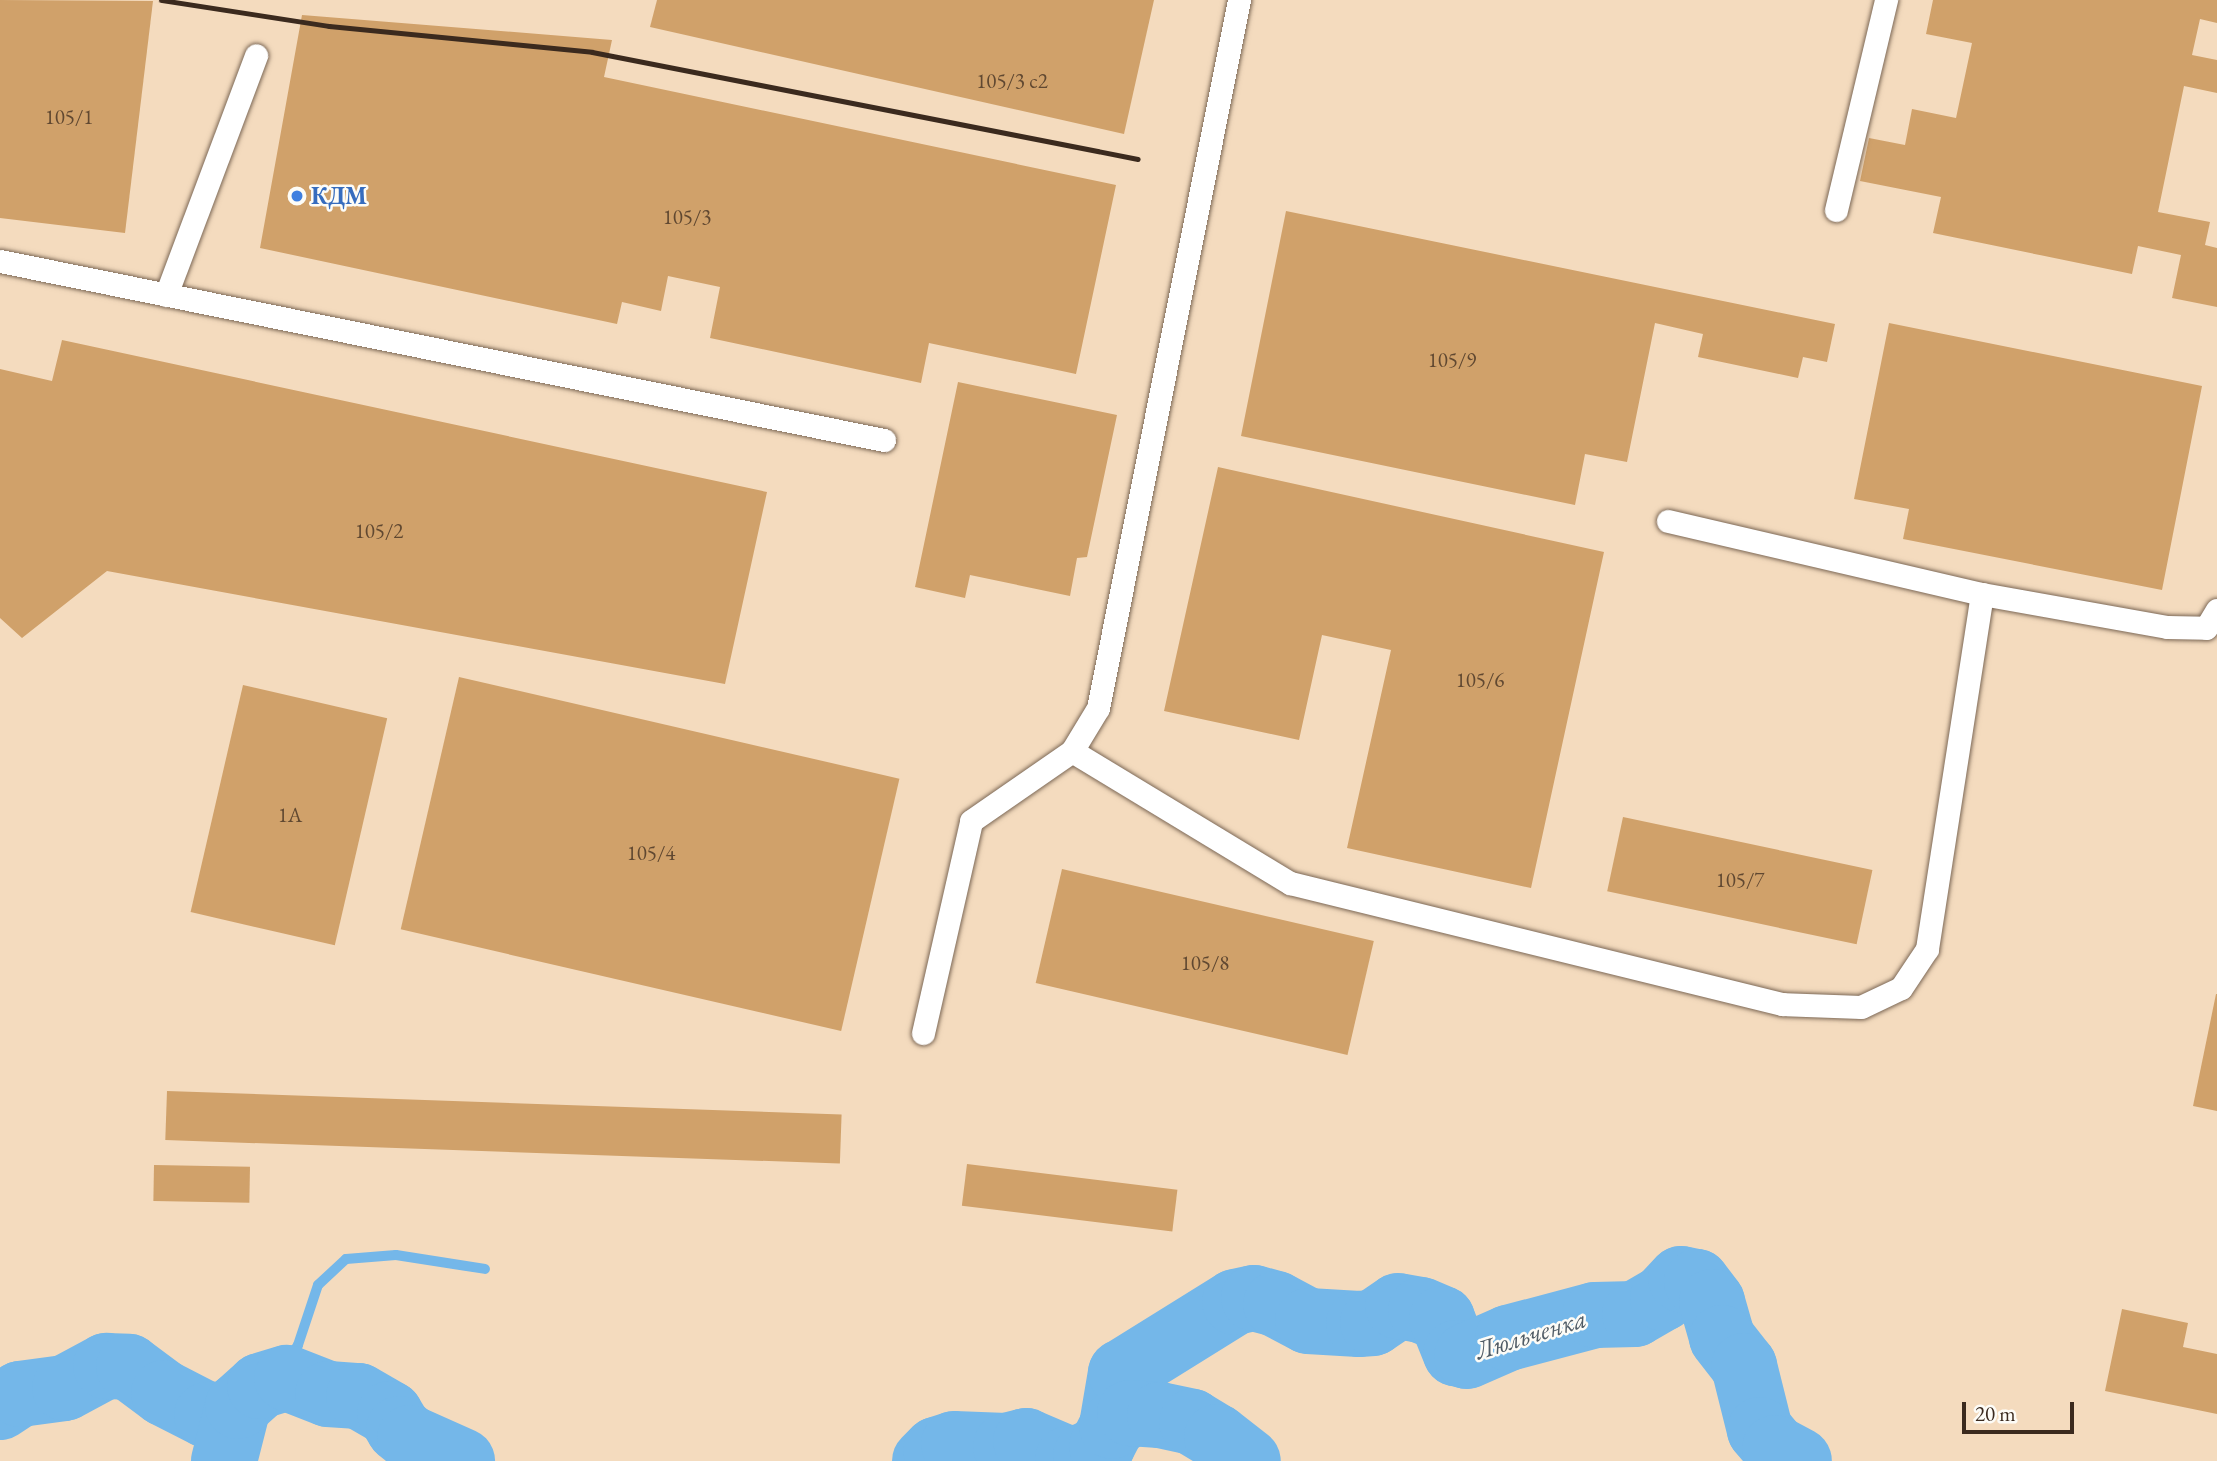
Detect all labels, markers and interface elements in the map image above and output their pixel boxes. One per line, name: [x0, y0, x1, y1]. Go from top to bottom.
house number: 105/3 с2: [976, 68, 1048, 94]
house number: 105/1: [45, 104, 93, 130]
place label: КДМ: [311, 182, 367, 210]
marker: КДМ: [289, 188, 305, 204]
house number: 105/3: [663, 204, 711, 230]
house number: 105/9: [1428, 347, 1476, 373]
house number: 105/2: [355, 518, 403, 544]
house number: 105/6: [1456, 667, 1504, 693]
house number: 1А: [278, 802, 302, 828]
house number: 105/4: [627, 840, 675, 866]
house number: 105/7: [1716, 867, 1764, 893]
house number: 105/8: [1181, 950, 1229, 976]
water label: Люльченка: [1472, 1303, 1590, 1367]
scale bar: [1965, 1388, 2077, 1432]
text: 20 m: [1975, 1400, 2016, 1427]

